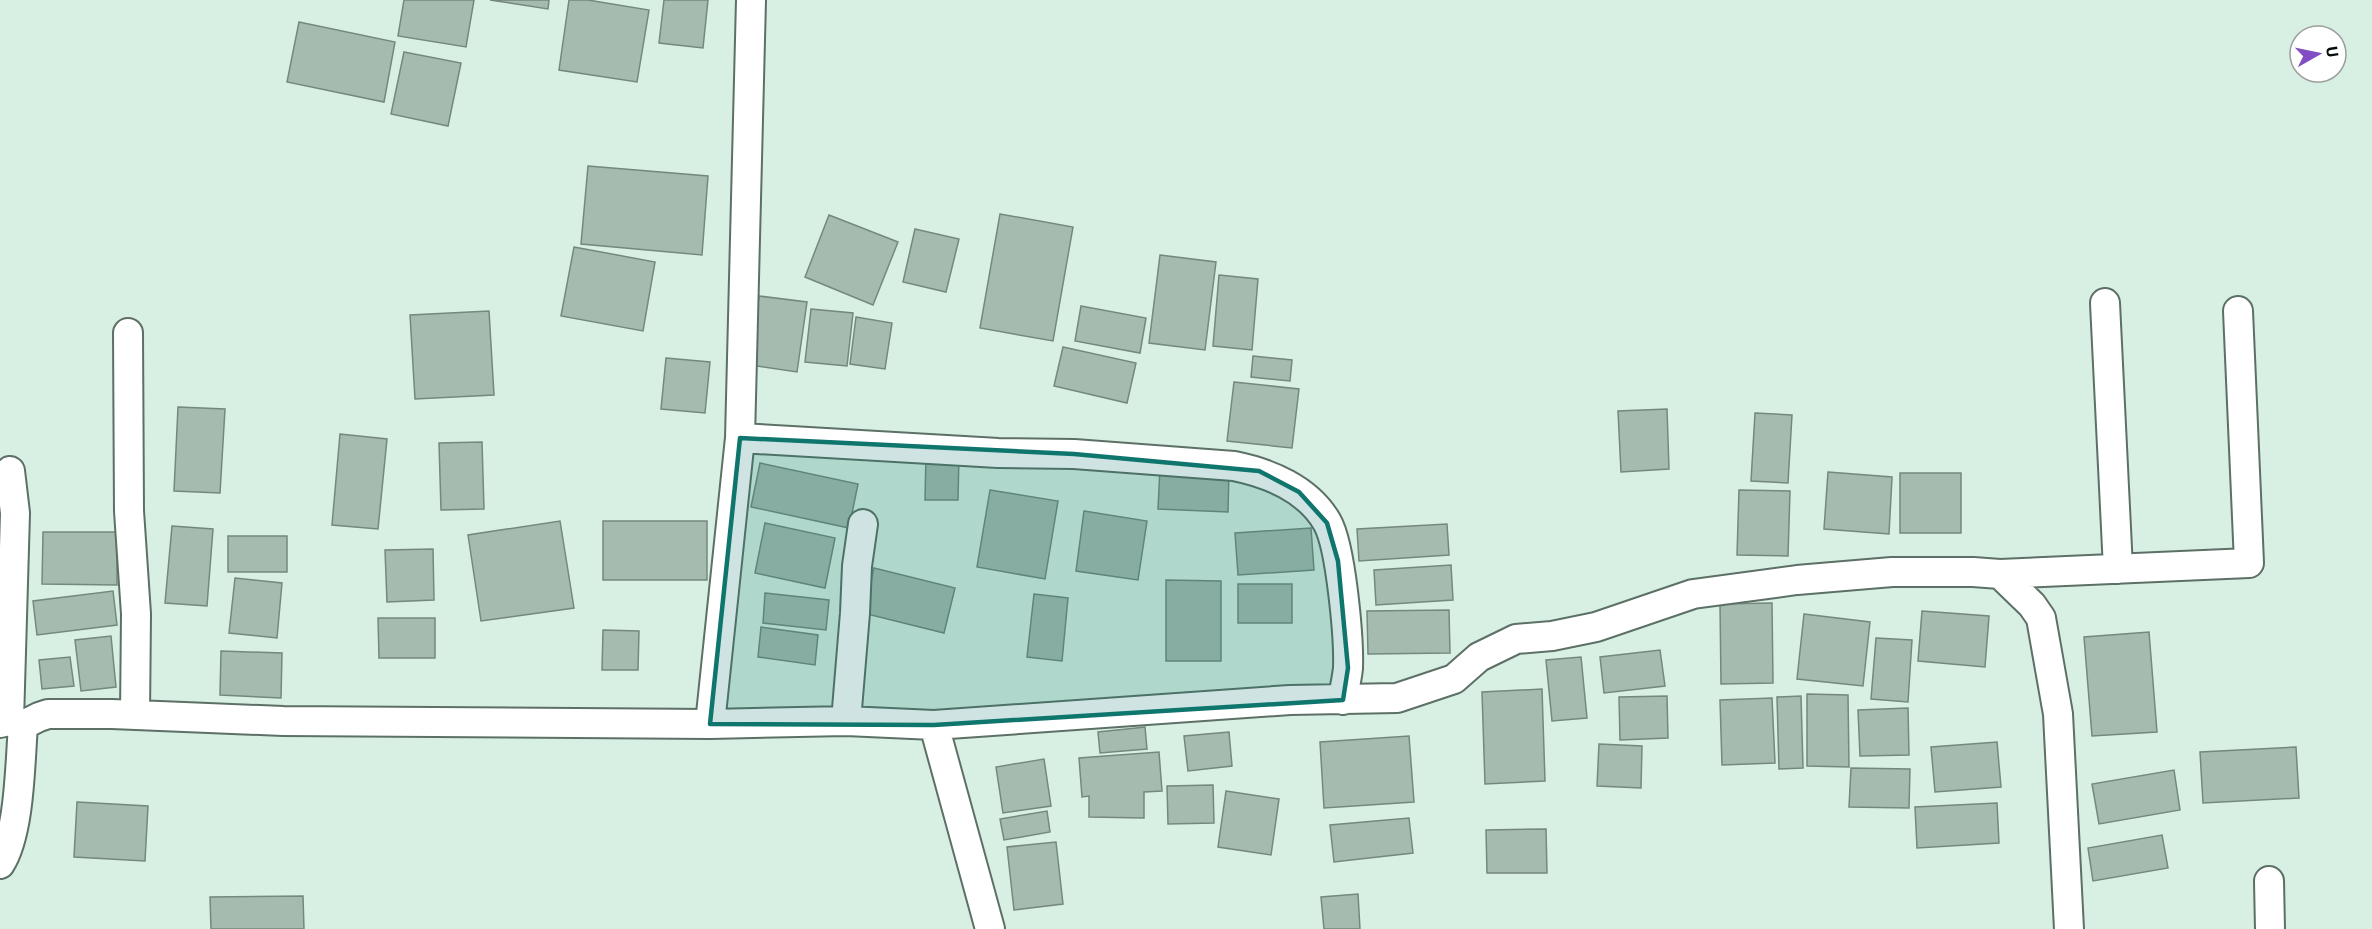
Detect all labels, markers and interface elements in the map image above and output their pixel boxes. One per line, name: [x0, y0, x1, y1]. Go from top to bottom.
north arrow: [2288, 24, 2348, 84]
text: U: [2323, 45, 2344, 58]

